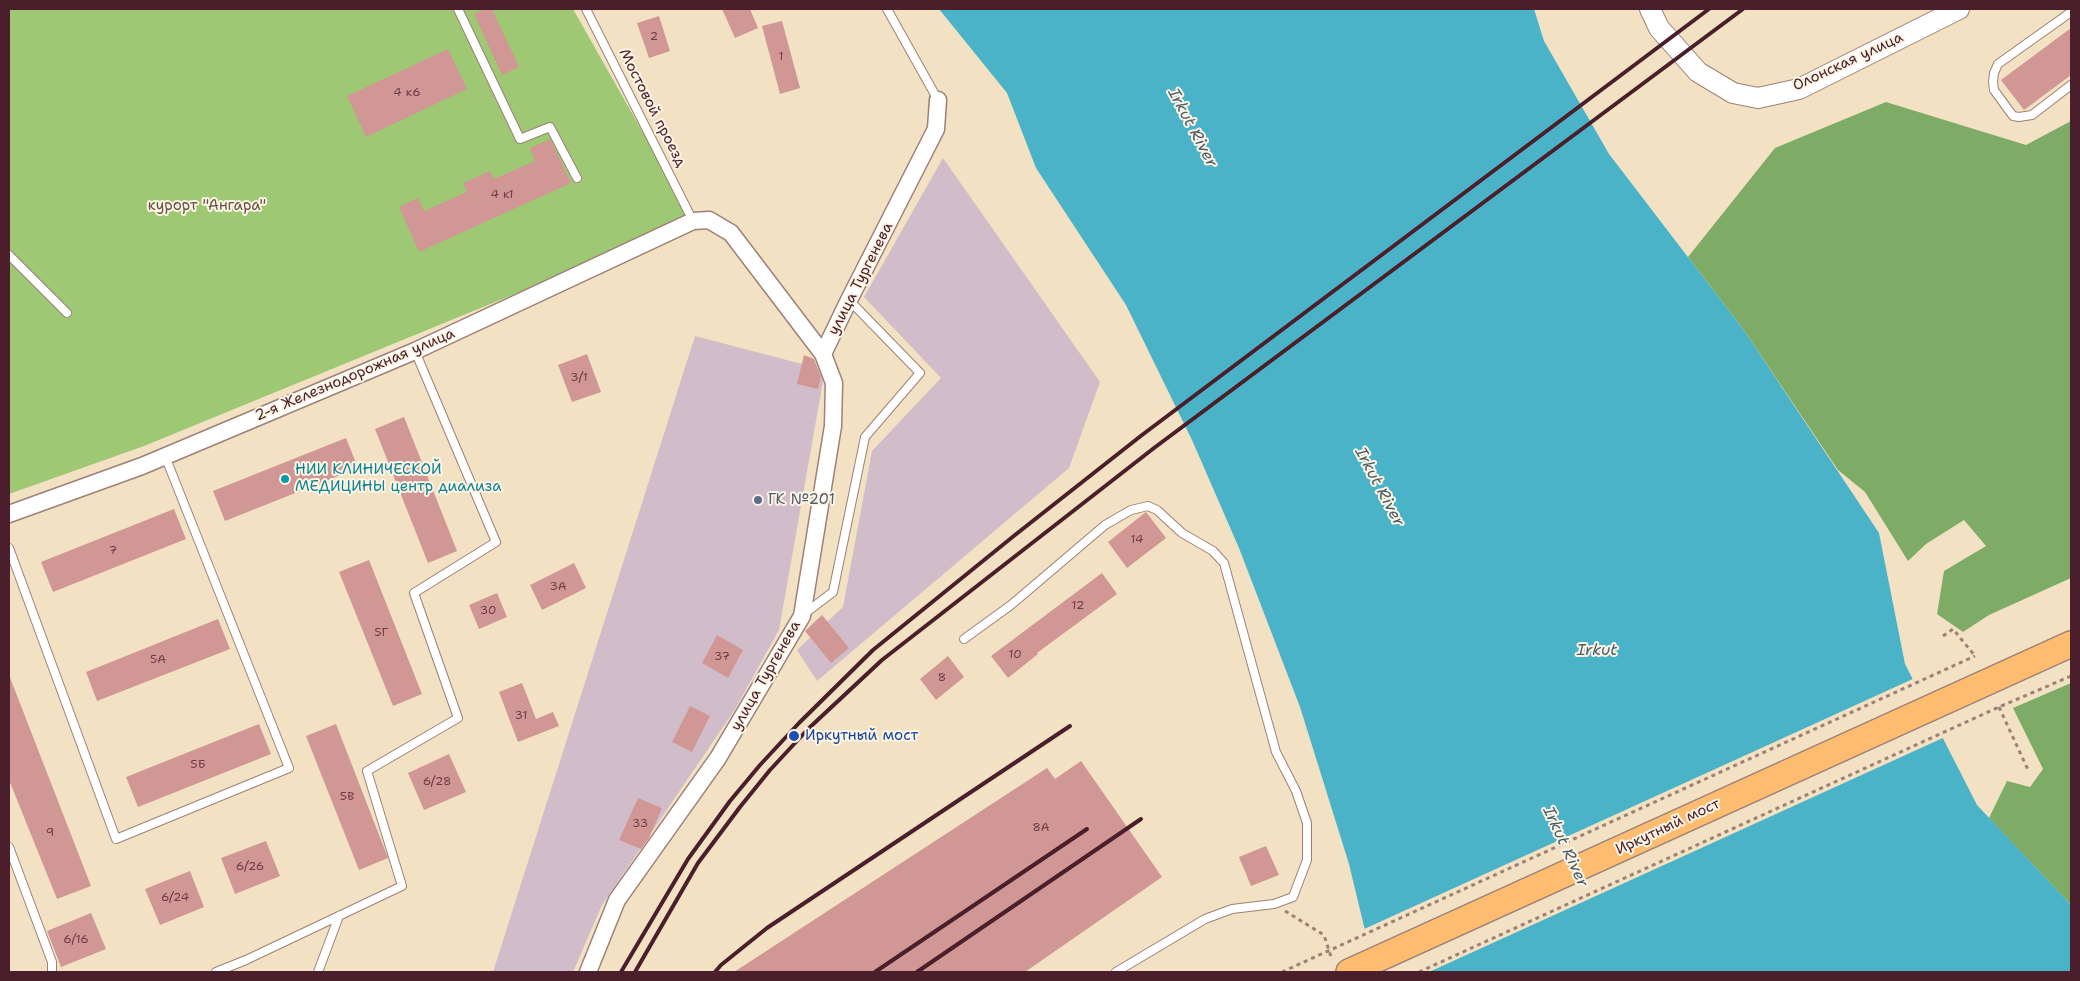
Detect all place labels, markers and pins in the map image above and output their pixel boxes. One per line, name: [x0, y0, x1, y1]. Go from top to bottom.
place label: НИИ КЛИНИЧЕСКОЙ МЕДИЦИНЫ центр диализа: [295, 461, 501, 496]
marker: НИИ КЛИНИЧЕСКОЙ МЕДИЦИНЫ центр диализа: [279, 473, 291, 485]
place label: ГК №201: [768, 491, 835, 509]
marker: ГК №201: [752, 494, 764, 506]
place label: Иркутный мост: [805, 727, 918, 745]
marker: Иркутный мост: [787, 729, 801, 743]

